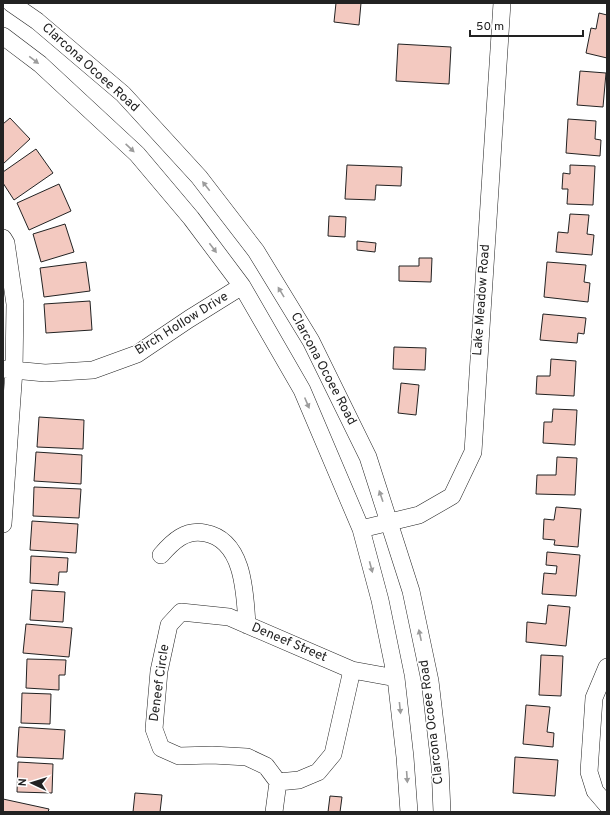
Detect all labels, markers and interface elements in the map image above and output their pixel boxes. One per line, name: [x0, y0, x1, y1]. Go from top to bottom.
scale bar: [470, 12, 583, 38]
text: 50 m: [476, 19, 504, 35]
street label: Clarcona Ocoee Road: [38, 20, 142, 116]
one-way arrow: [29, 56, 40, 64]
one-way arrow: [125, 143, 135, 152]
one-way arrow: [202, 181, 210, 192]
one-way arrow: [209, 242, 217, 253]
street label: Lake Meadow Road: [470, 244, 494, 356]
one-way arrow: [277, 287, 285, 297]
street label: Birch Hollow Drive: [132, 289, 232, 359]
street label: Clarcona Ocoee Road: [286, 310, 360, 428]
one-way arrow: [305, 397, 311, 409]
one-way arrow: [378, 490, 384, 502]
one-way arrow: [368, 561, 374, 573]
street label: Deneef Street: [249, 620, 329, 666]
one-way arrow: [417, 629, 423, 641]
street label: Deneef Circle: [147, 643, 173, 723]
street label: Clarcona Ocoee Road: [416, 659, 448, 785]
one-way arrow: [397, 702, 403, 714]
north arrow: [12, 763, 52, 803]
one-way arrow: [403, 771, 410, 783]
text: N: [16, 778, 30, 787]

